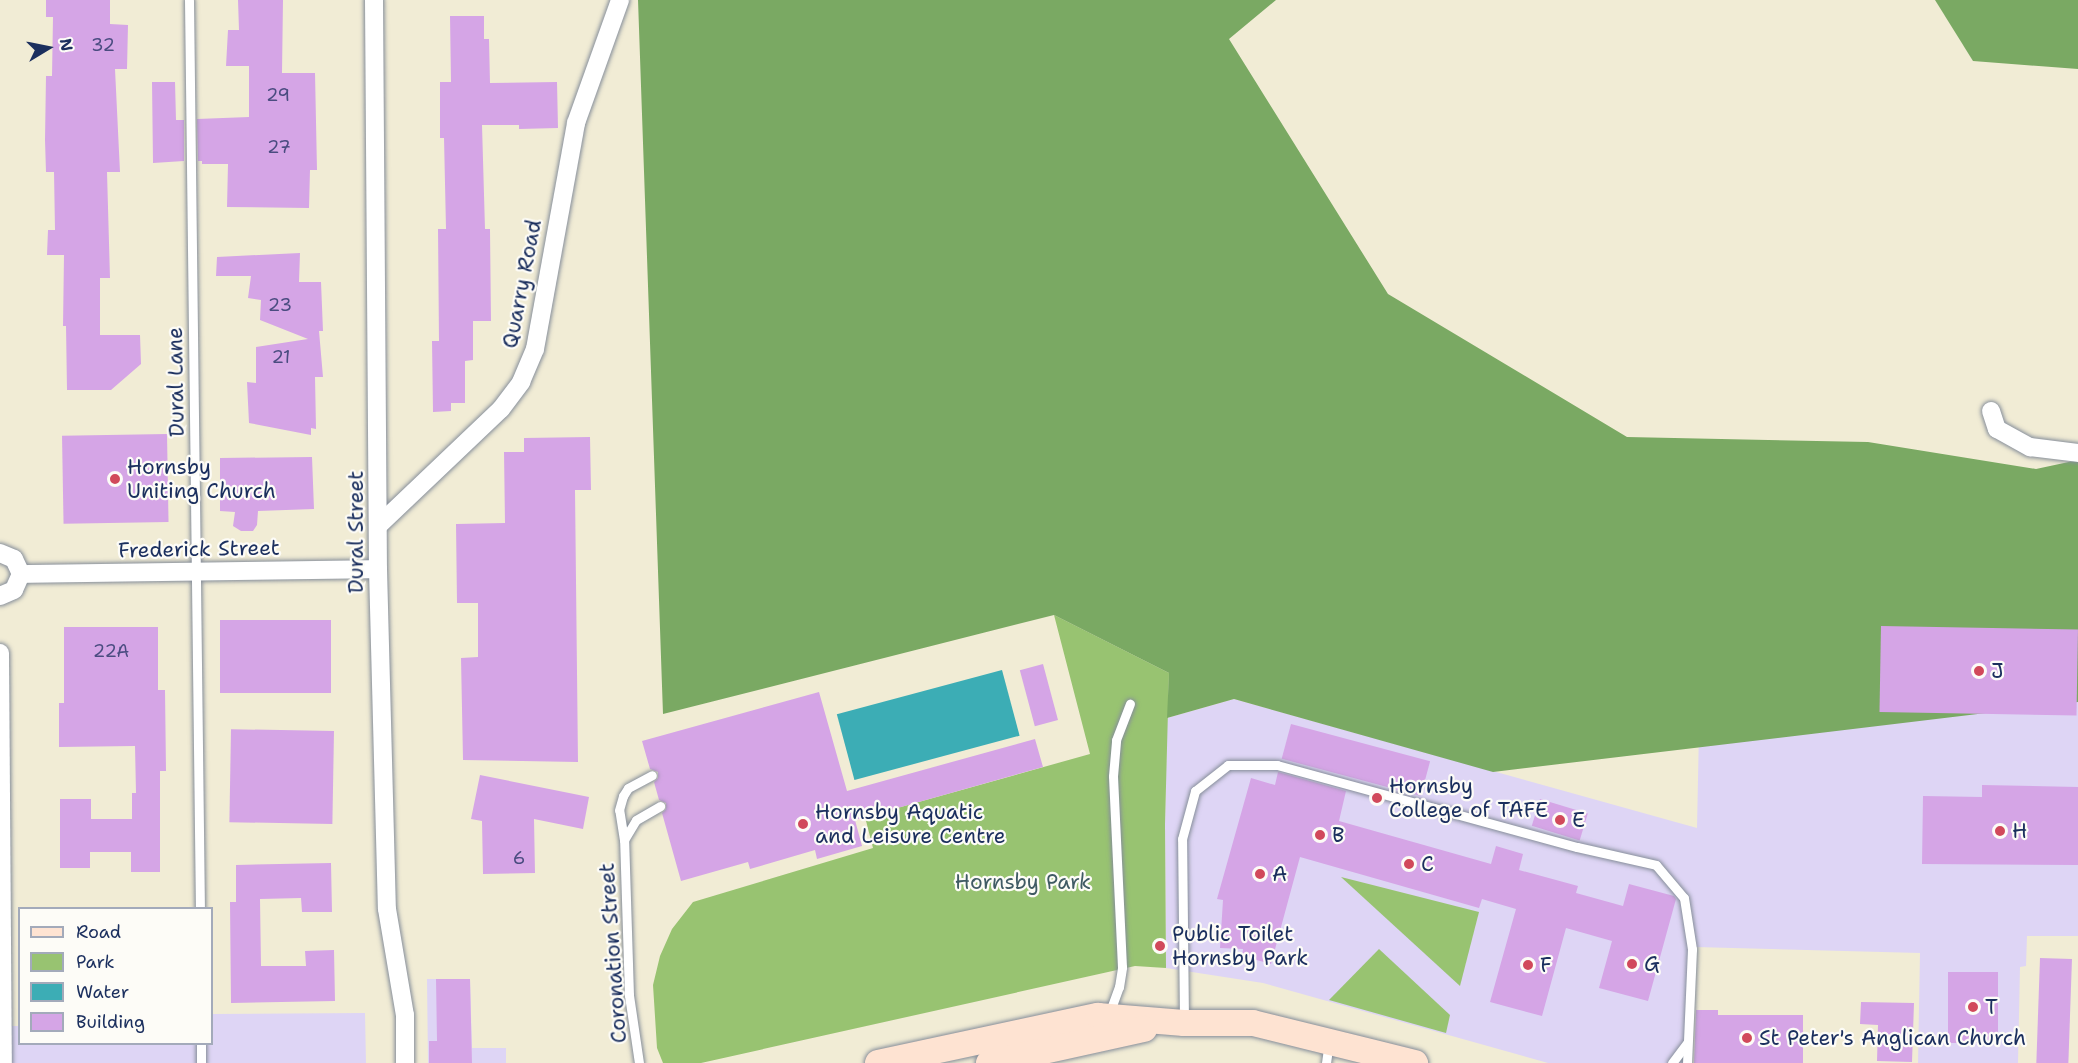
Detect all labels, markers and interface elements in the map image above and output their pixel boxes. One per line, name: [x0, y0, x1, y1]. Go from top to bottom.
north arrow: [18, 18, 78, 78]
house number: 32: [91, 34, 115, 56]
text: N: [55, 37, 78, 53]
house number: 29: [266, 84, 290, 106]
house number: 27: [267, 136, 291, 158]
street label: Quarry Road: [497, 218, 547, 350]
house number: 23: [268, 294, 292, 316]
street label: Dural Lane: [162, 327, 190, 437]
house number: 21: [271, 346, 291, 368]
place label: Hornsby Uniting Church: [127, 454, 276, 504]
street label: Dural Street: [343, 471, 369, 593]
marker: Hornsby Uniting Church: [108, 472, 122, 486]
street label: Frederick Street: [118, 535, 280, 563]
house number: 22A: [93, 640, 129, 662]
place label: J: [1991, 658, 2004, 684]
marker: J: [1972, 664, 1986, 678]
place label: Hornsby College of TAFE: [1389, 773, 1548, 823]
marker: Hornsby College of TAFE: [1370, 791, 1384, 805]
place label: Hornsby Aquatic and Leisure Centre: [815, 799, 1006, 849]
place label: E: [1572, 807, 1585, 833]
marker: E: [1553, 813, 1567, 827]
marker: Hornsby Aquatic and Leisure Centre: [796, 817, 810, 831]
place label: H: [2012, 818, 2027, 844]
place label: B: [1332, 822, 1344, 848]
marker: H: [1993, 824, 2007, 838]
marker: B: [1313, 828, 1327, 842]
house number: 6: [513, 847, 525, 869]
place label: C: [1421, 851, 1434, 877]
marker: C: [1402, 857, 1416, 871]
place label: A: [1272, 861, 1287, 887]
street label: Coronation Street: [594, 862, 632, 1044]
marker: A: [1253, 867, 1267, 881]
park label: Hornsby Park: [955, 869, 1091, 895]
legend: [18, 907, 213, 1045]
text: Road: [76, 920, 121, 944]
place label: Public Toilet Hornsby Park: [1172, 921, 1308, 971]
marker: Public Toilet Hornsby Park: [1153, 939, 1167, 953]
text: Park: [76, 950, 115, 974]
place label: G: [1644, 951, 1660, 977]
place label: F: [1540, 952, 1552, 978]
marker: G: [1625, 957, 1639, 971]
marker: F: [1521, 958, 1535, 972]
text: Water: [76, 980, 129, 1004]
place label: T: [1985, 994, 1998, 1020]
marker: T: [1966, 1000, 1980, 1014]
text: Building: [76, 1010, 145, 1034]
place label: St Peter's Anglican Church: [1759, 1025, 2026, 1051]
marker: St Peter's Anglican Church: [1740, 1031, 1754, 1045]

